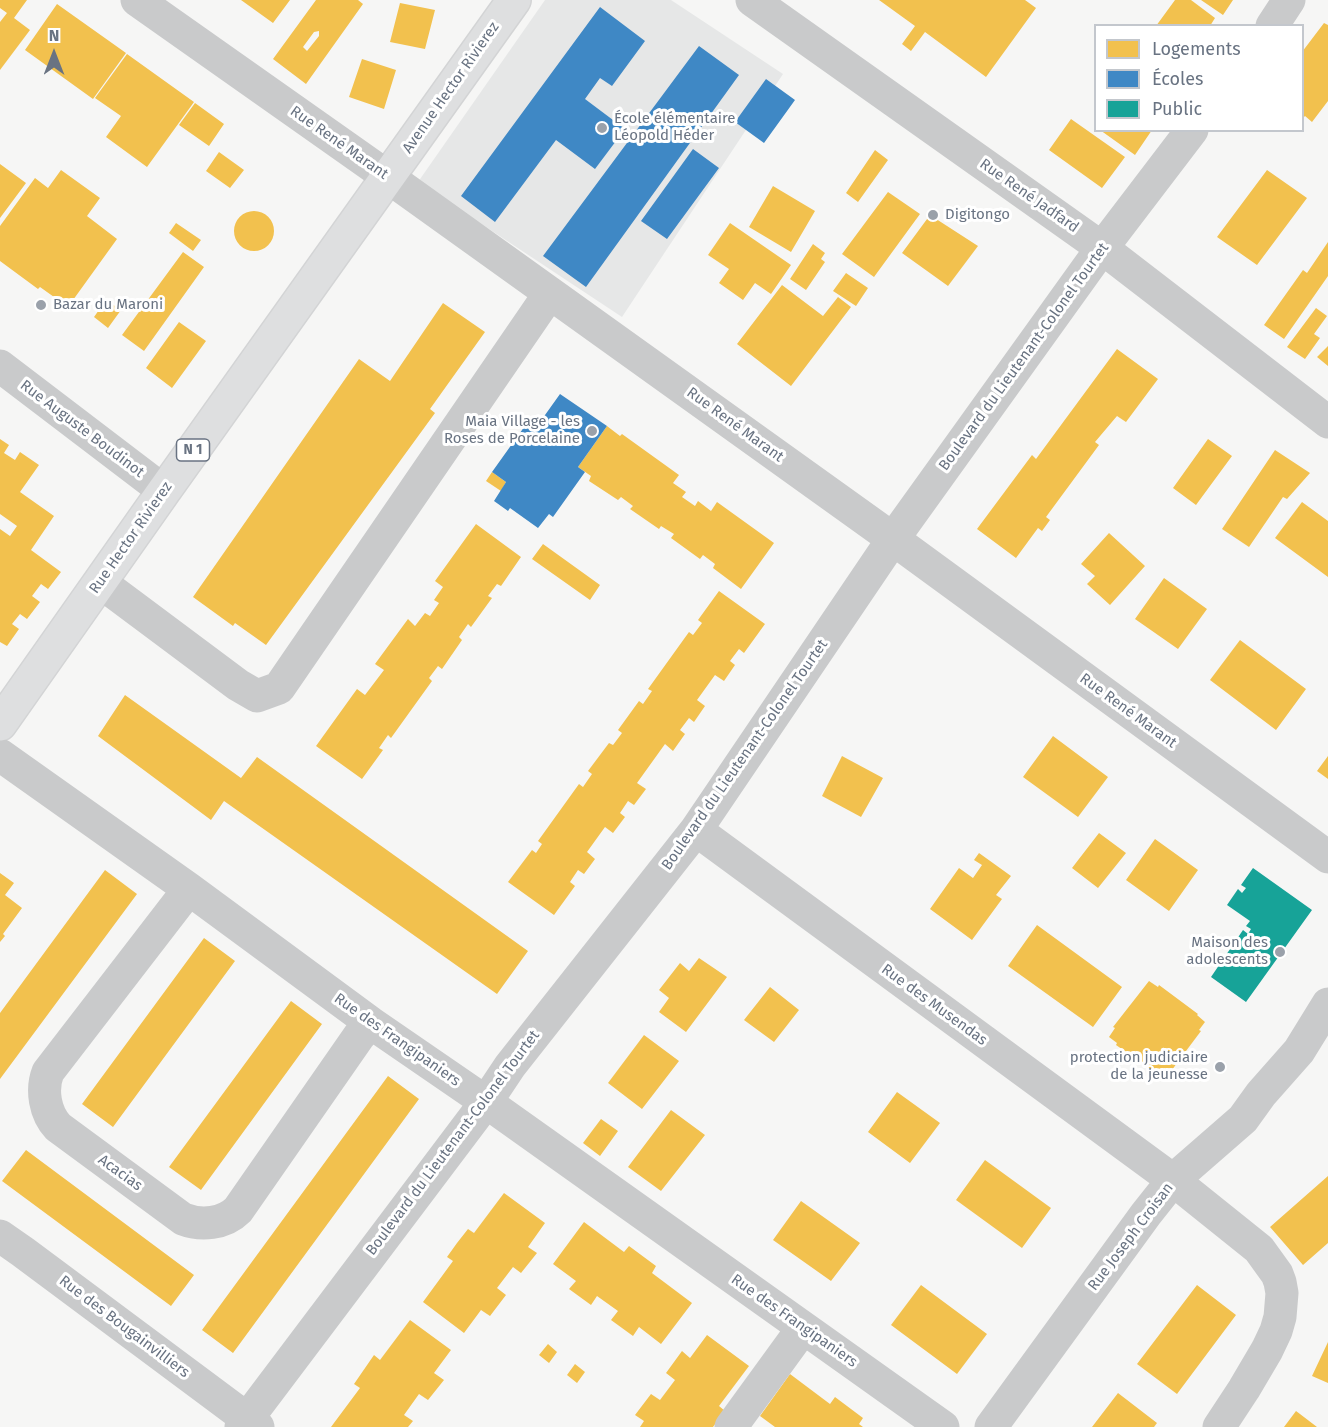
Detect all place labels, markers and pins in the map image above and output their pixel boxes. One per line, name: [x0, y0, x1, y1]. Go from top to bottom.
place label: École élémentaire Léopold Héder: [614, 110, 736, 145]
marker: École élémentaire Léopold Héder: [595, 121, 609, 135]
place label: Digitongo: [945, 206, 1010, 224]
marker: Digitongo: [926, 208, 940, 222]
place label: Bazar du Maroni: [53, 296, 163, 314]
marker: Bazar du Maroni: [34, 298, 48, 312]
place label: Maia Village - les Roses de Porcelaine: [444, 413, 580, 448]
marker: Maia Village - les Roses de Porcelaine: [585, 424, 599, 438]
place label: Maison des adolescents: [1186, 934, 1268, 969]
marker: Maison des adolescents: [1273, 945, 1287, 959]
place label: protection judiciaire de la jeunesse: [1070, 1049, 1208, 1084]
marker: protection judiciaire de la jeunesse: [1213, 1060, 1227, 1074]

